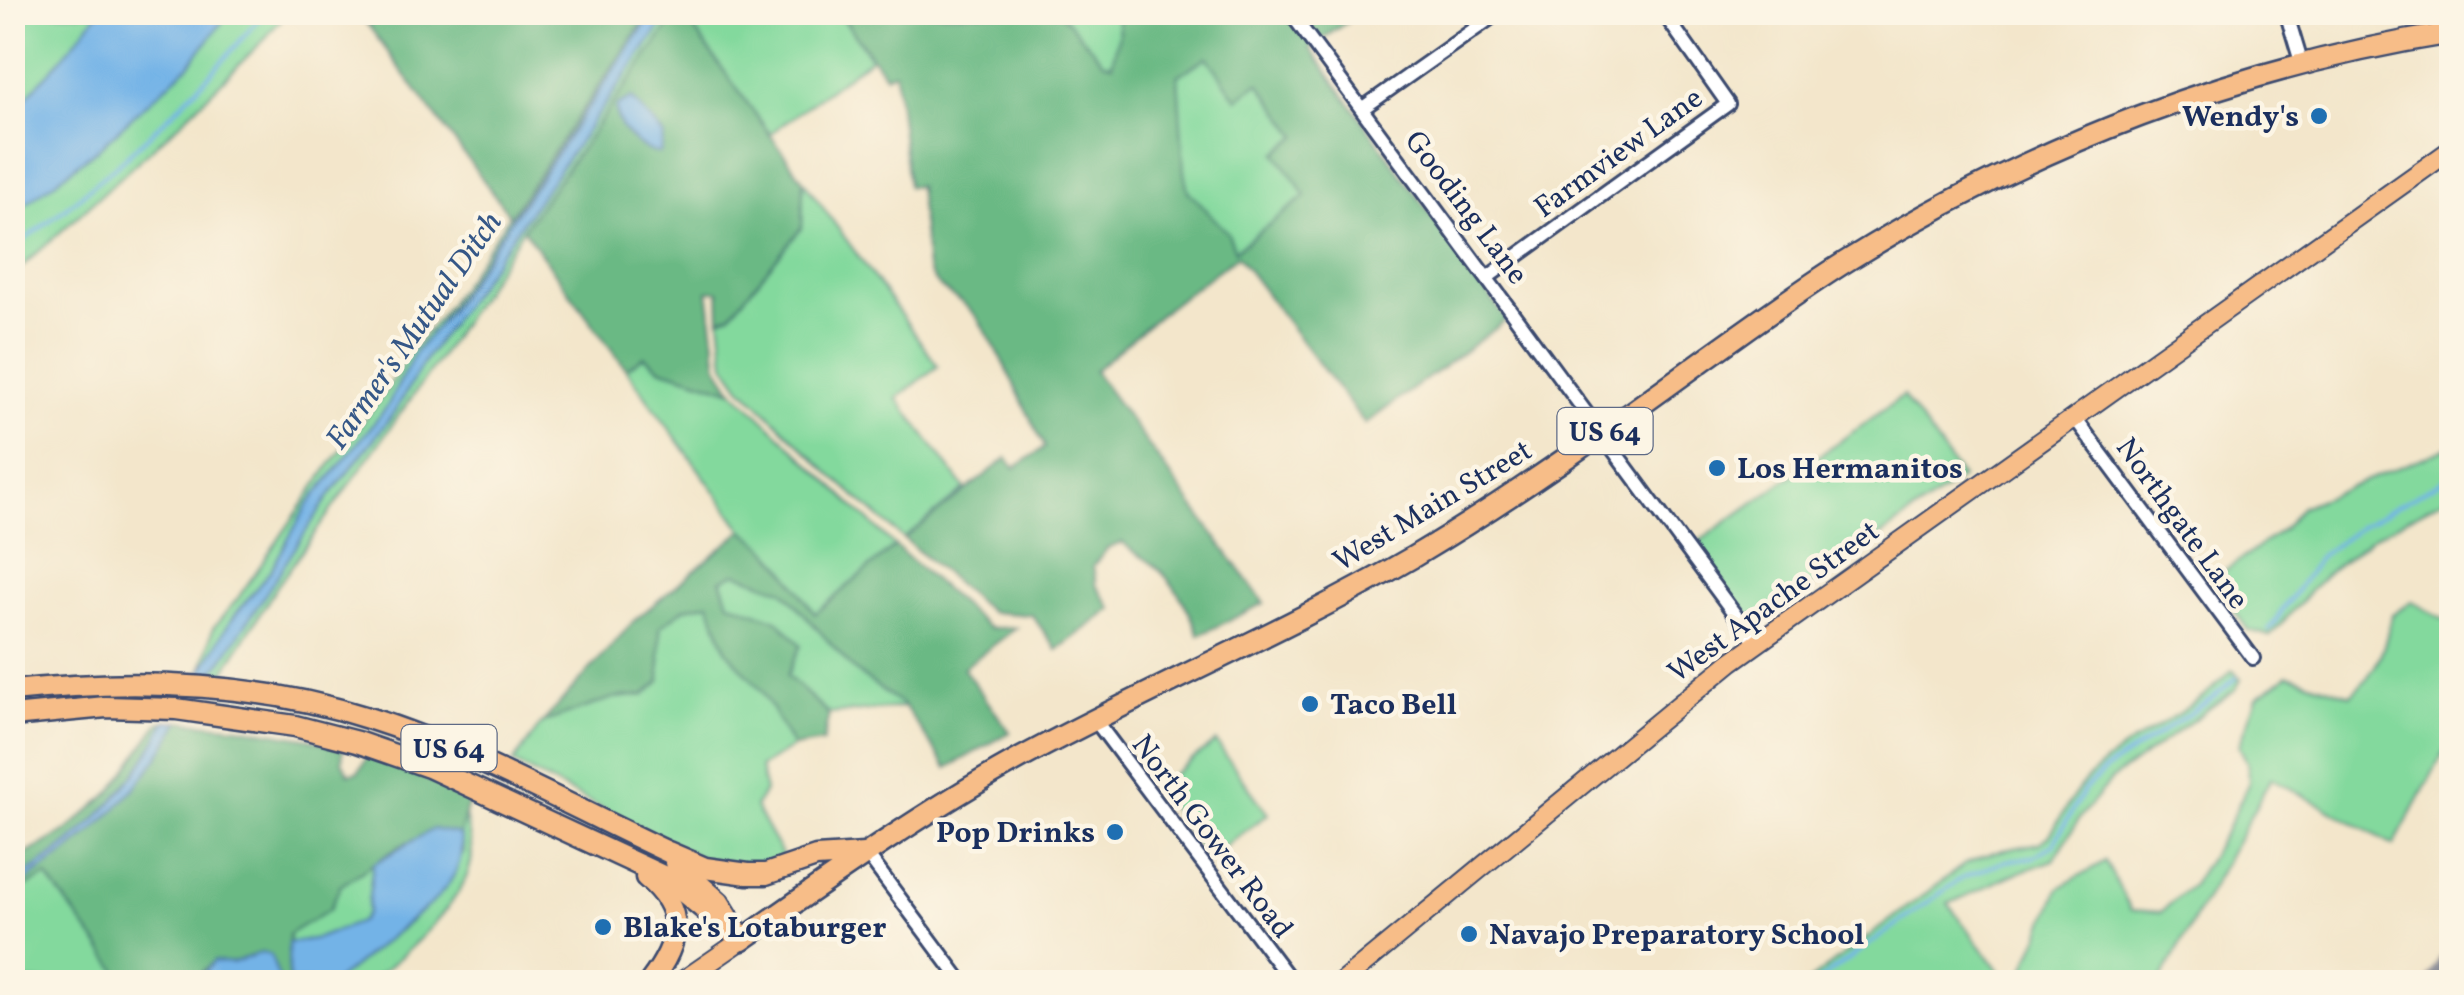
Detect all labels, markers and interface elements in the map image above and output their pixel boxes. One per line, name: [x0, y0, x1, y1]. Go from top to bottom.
street label: Farmview Lane: [1526, 78, 1712, 229]
place label: Wendy's: [2182, 97, 2299, 139]
marker: Wendy's: [2308, 105, 2330, 127]
street label: Gooding Lane: [1394, 123, 1537, 294]
water label: Farmer's Mutual Ditch: [317, 204, 514, 460]
road number: US 64: [1558, 408, 1652, 454]
street label: Northgate Lane: [2105, 430, 2258, 619]
street label: West Main Street: [1325, 431, 1541, 583]
place label: Los Hermanitos: [1737, 449, 1963, 491]
marker: Los Hermanitos: [1706, 457, 1728, 479]
street label: West Apache Street: [1660, 511, 1889, 694]
place label: Taco Bell: [1330, 685, 1457, 727]
marker: Taco Bell: [1299, 693, 1321, 715]
road number: US 64: [402, 725, 496, 771]
street label: North Gower Road: [1121, 726, 1302, 948]
place label: Pop Drinks: [936, 813, 1095, 855]
marker: Pop Drinks: [1104, 821, 1126, 843]
place label: Blake's Lotaburger: [623, 908, 886, 950]
place label: Navajo Preparatory School: [1489, 915, 1864, 957]
marker: Blake's Lotaburger: [592, 916, 614, 938]
marker: Navajo Preparatory School: [1458, 923, 1480, 945]

